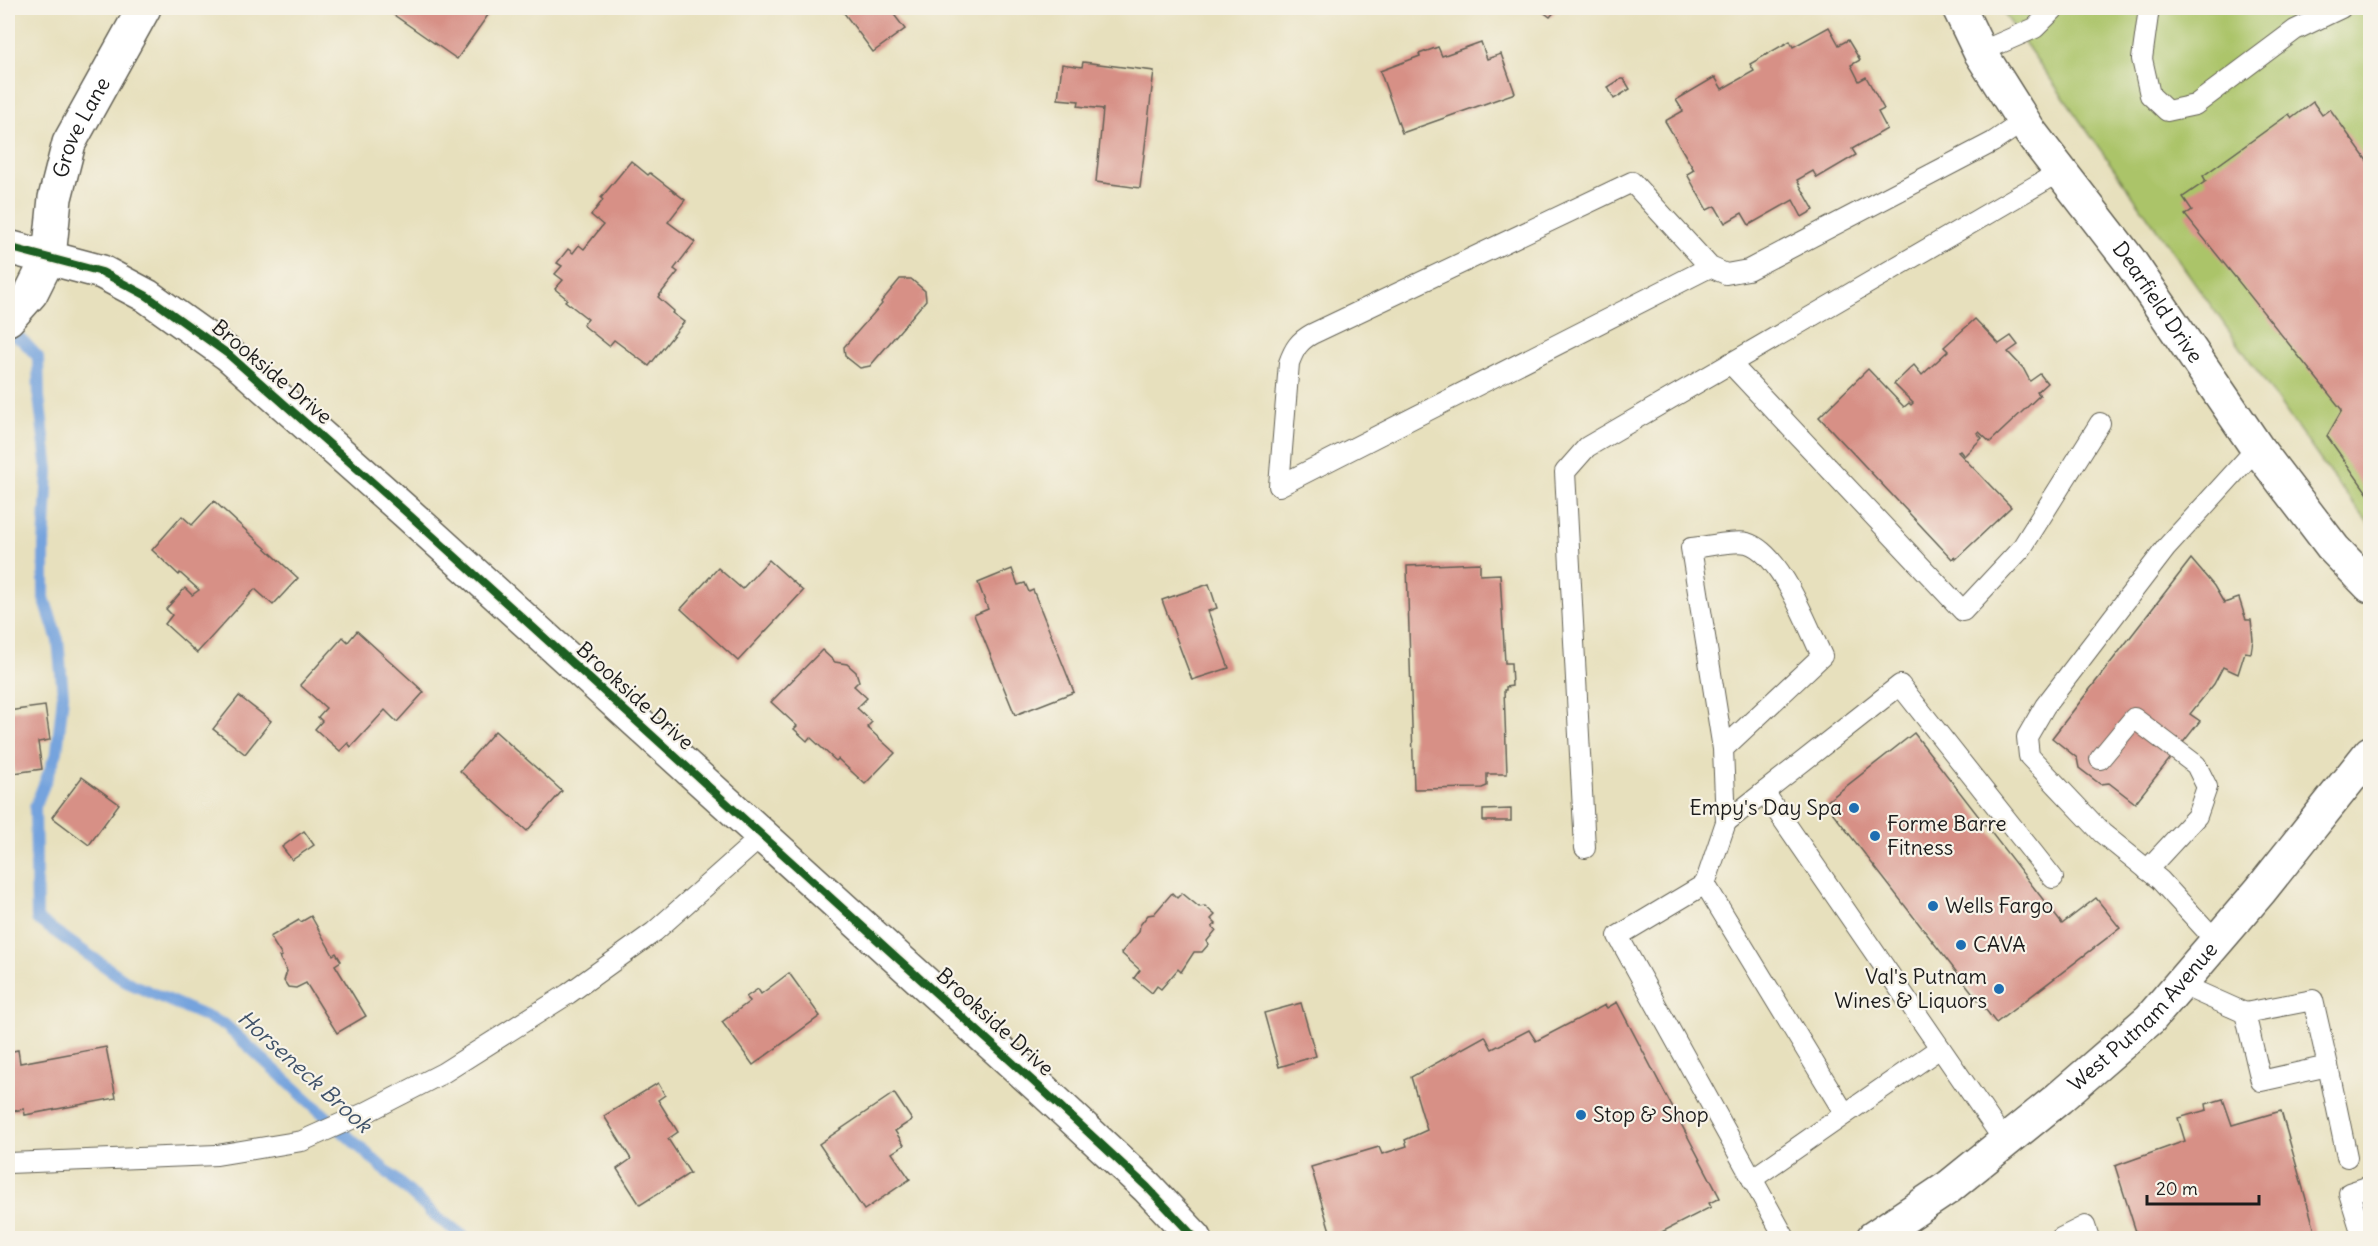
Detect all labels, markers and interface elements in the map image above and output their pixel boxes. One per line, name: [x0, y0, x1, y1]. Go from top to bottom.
street label: Grove Lane: [47, 72, 116, 180]
street label: Dearfield Drive: [2107, 236, 2209, 368]
street label: Brookside Drive: [207, 313, 338, 430]
street label: Brookside Drive: [571, 636, 700, 755]
place label: Empy's Day Spa: [1690, 794, 1842, 821]
marker: Empy's Day Spa: [1847, 801, 1861, 815]
place label: Forme Barre Fitness: [1887, 810, 2007, 861]
marker: Forme Barre Fitness: [1868, 829, 1882, 843]
place label: Wells Fargo: [1945, 892, 2053, 919]
marker: Wells Fargo: [1926, 899, 1940, 913]
place label: CAVA: [1973, 931, 2026, 958]
street label: West Putnam Avenue: [2062, 936, 2223, 1097]
marker: CAVA: [1954, 938, 1968, 952]
street label: Brookside Drive: [931, 962, 1060, 1081]
place label: Val's Putnam Wines & Liquors: [1834, 963, 1987, 1014]
marker: Val's Putnam Wines & Liquors: [1992, 982, 2006, 996]
water label: Horseneck Brook: [232, 1004, 379, 1140]
place label: Stop & Shop: [1593, 1101, 1709, 1128]
marker: Stop & Shop: [1574, 1108, 1588, 1122]
scale bar: [2147, 1168, 2260, 1206]
text: 20 m: [2156, 1177, 2198, 1200]

